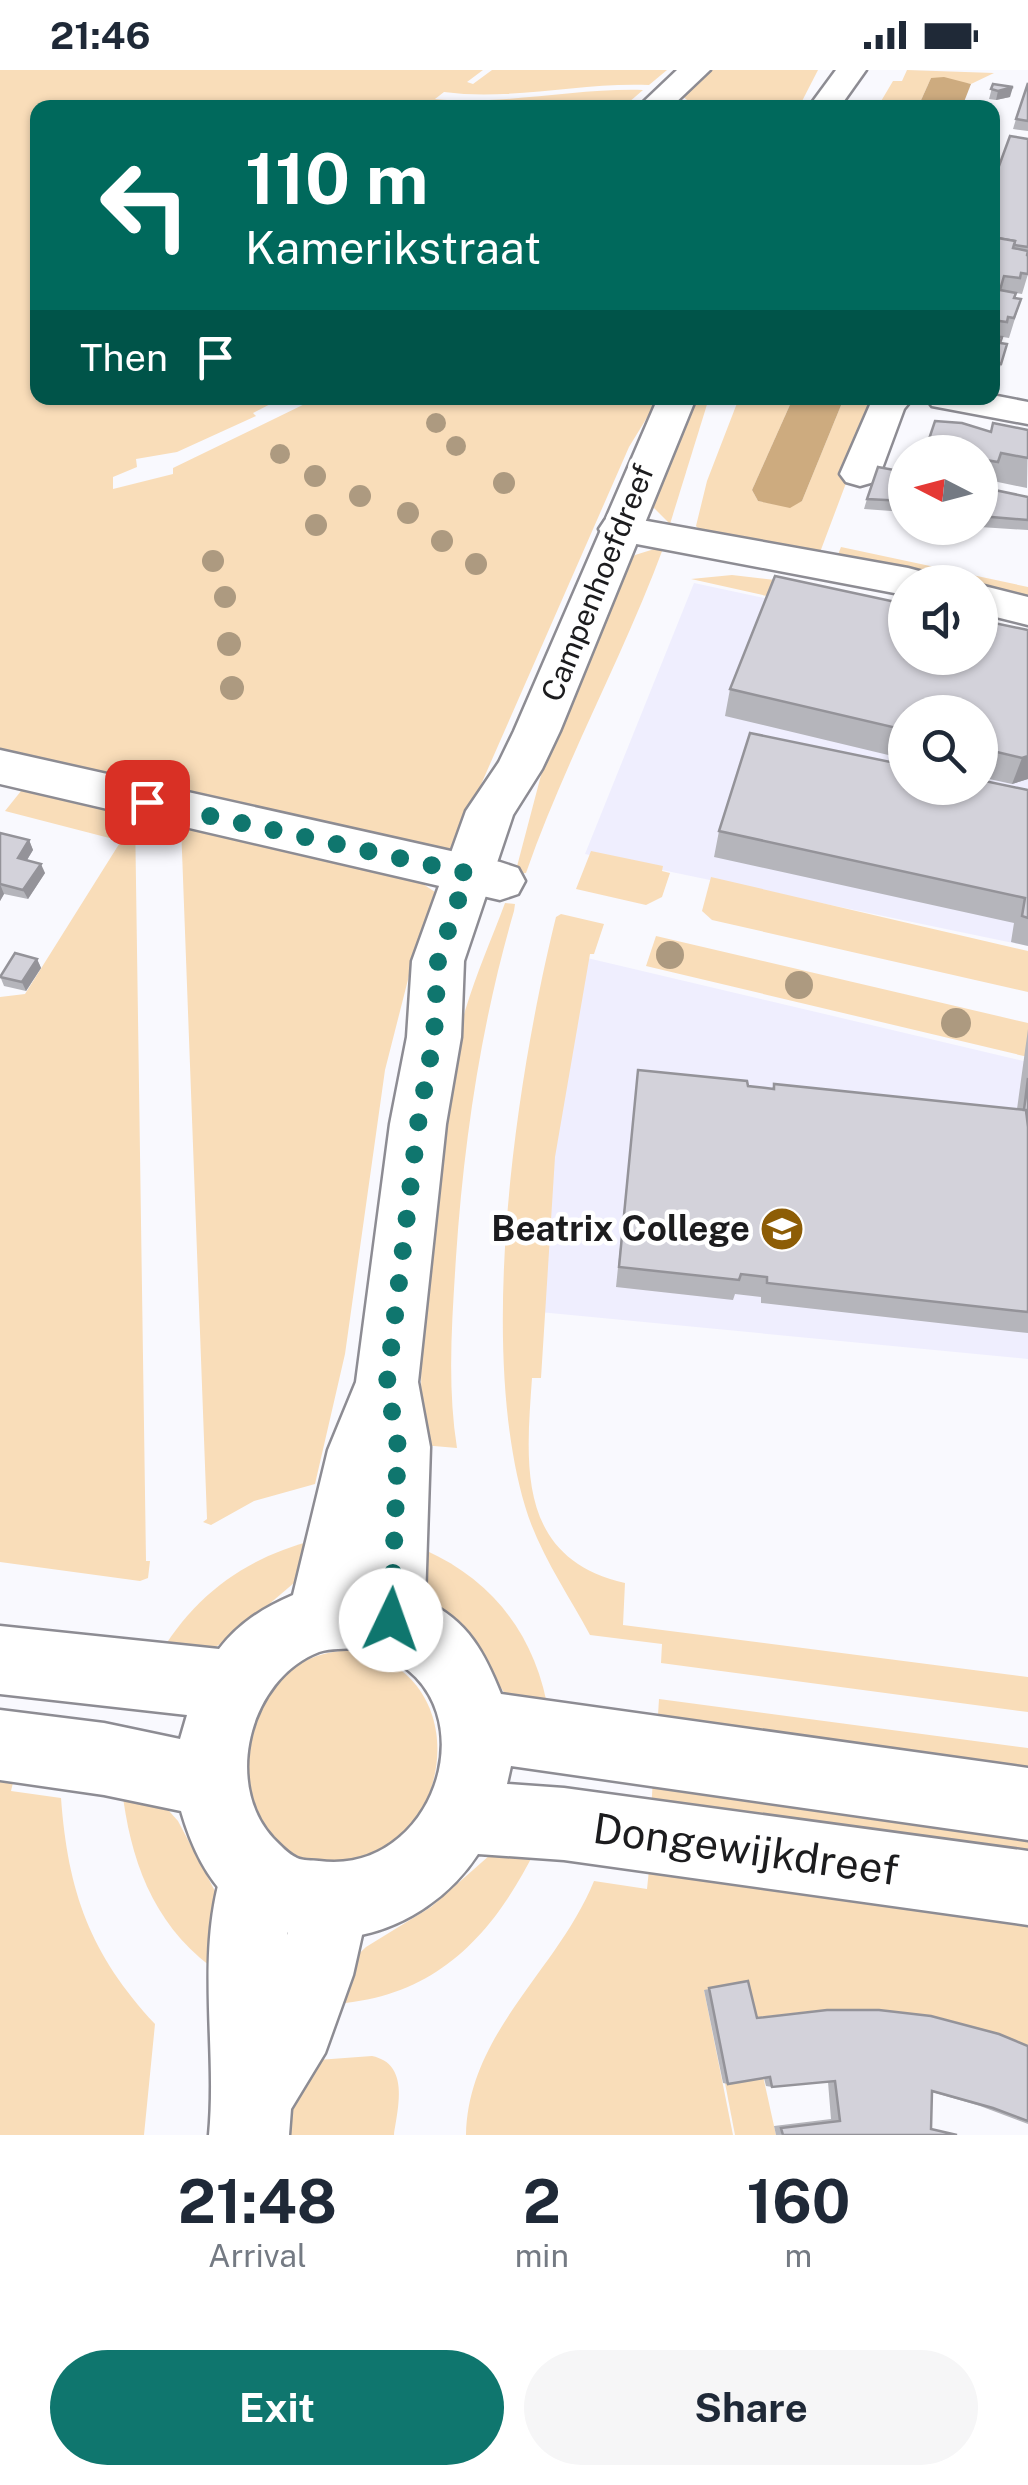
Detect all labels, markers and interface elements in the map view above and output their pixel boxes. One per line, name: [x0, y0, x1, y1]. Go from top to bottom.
text: 21:46: [50, 13, 151, 58]
text: 110 m: [245, 137, 429, 220]
icon: left: [80, 140, 210, 270]
text: Kamerikstraat: [245, 221, 541, 274]
icon: arrive: [188, 330, 243, 385]
text: Then: [80, 335, 168, 380]
north arrow: [888, 435, 998, 545]
map controls: [888, 435, 998, 805]
street label: Campenhoefdreef: [533, 459, 661, 706]
button: sound: [888, 565, 998, 675]
button: search: [888, 695, 998, 805]
pin: [105, 760, 190, 845]
icon: arrive: [120, 775, 175, 830]
school or university icon: Beatrix College: [759, 1206, 805, 1252]
place label: Beatrix College: [491, 1208, 750, 1249]
position arrow: [339, 1568, 443, 1672]
street label: Dongewijkdreef: [590, 1803, 902, 1894]
text: 21:48: [178, 2166, 337, 2237]
text: 2: [523, 2166, 561, 2237]
text: 160: [747, 2166, 850, 2237]
text: Arrival: [208, 2237, 307, 2274]
text: min: [515, 2237, 569, 2274]
text: m: [785, 2237, 812, 2274]
button: Exit: [50, 2350, 504, 2465]
button: Share: [524, 2350, 978, 2465]

